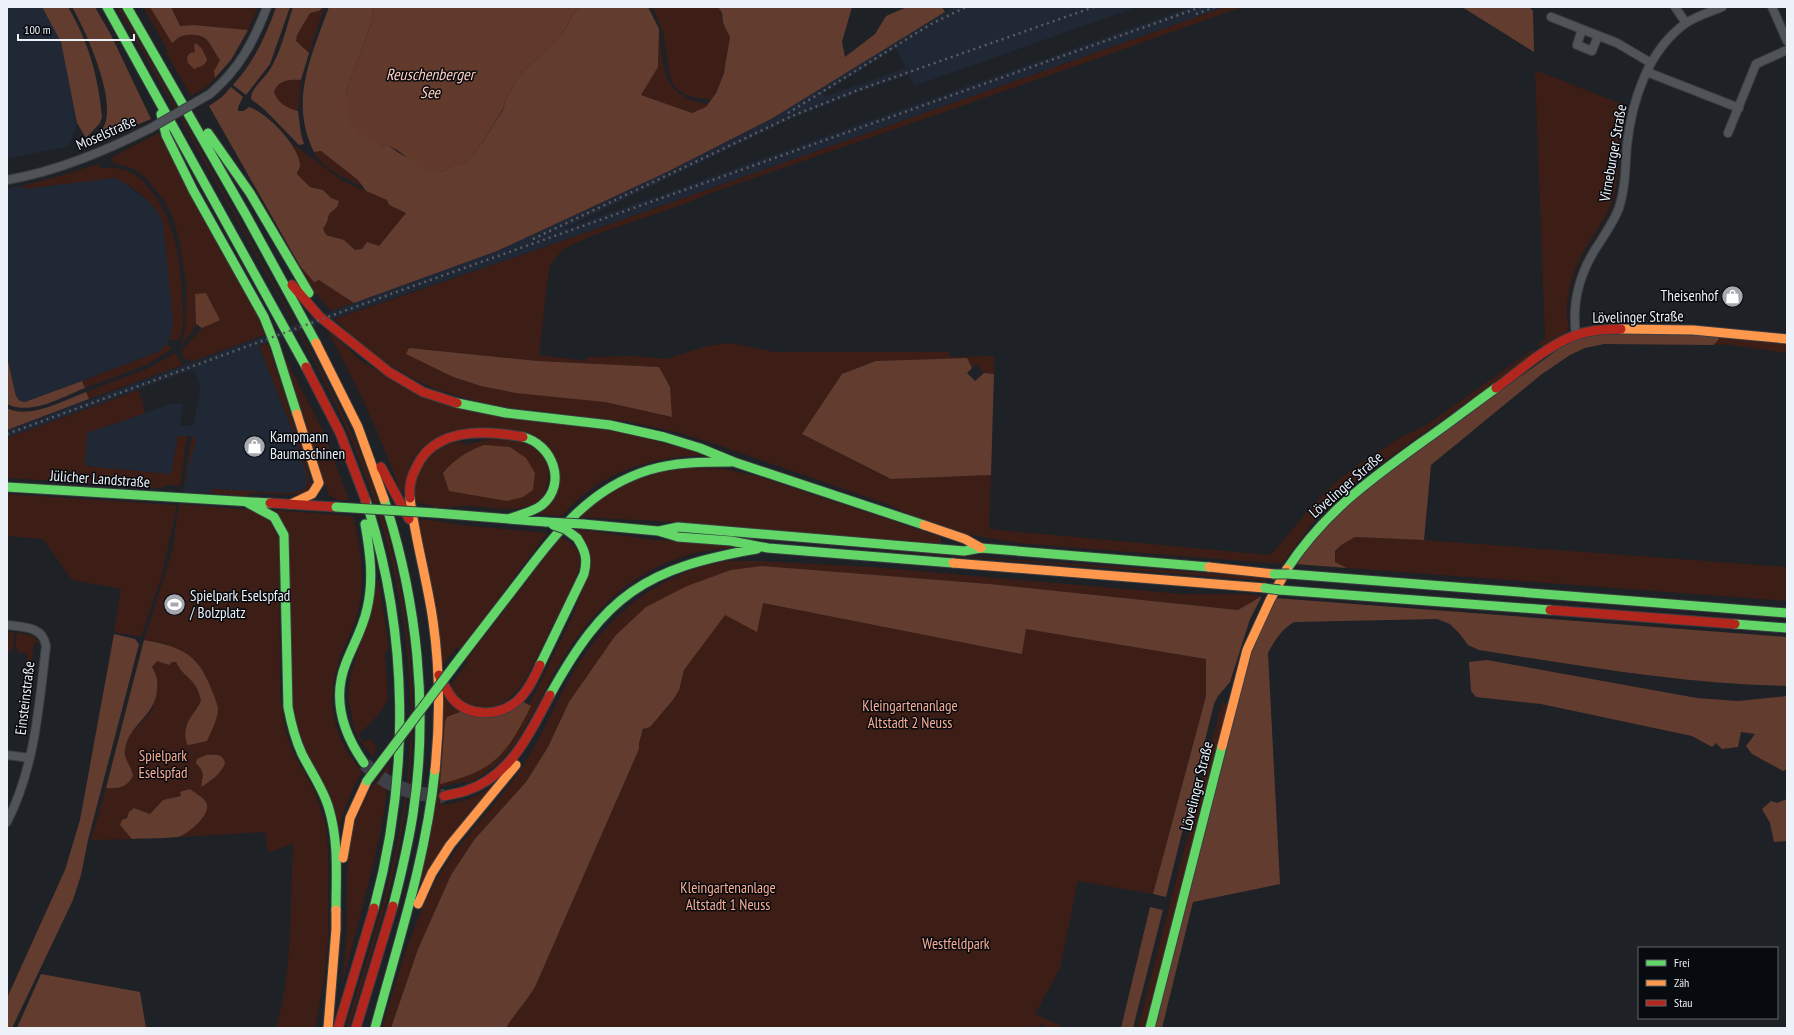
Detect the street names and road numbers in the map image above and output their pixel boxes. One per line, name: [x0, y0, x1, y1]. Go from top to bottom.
street label: Virneburger Straße: [1594, 103, 1630, 204]
street label: Moselstraße: [73, 111, 139, 154]
street label: Lövelinger Straße: [1592, 306, 1684, 327]
street label: Lövelinger Straße: [1305, 447, 1386, 522]
street label: Jülicher Landstraße: [48, 465, 151, 491]
street label: Einsteinstraße: [11, 660, 38, 736]
street label: Lövelinger Straße: [1176, 739, 1217, 833]

